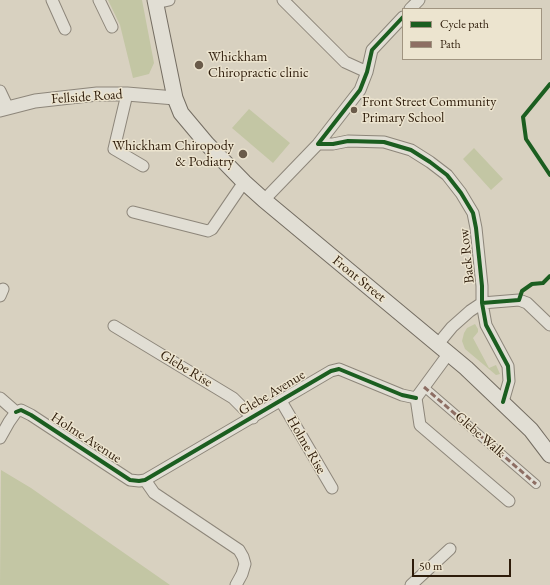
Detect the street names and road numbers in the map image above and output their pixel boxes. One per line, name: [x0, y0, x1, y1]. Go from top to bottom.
street label: Fellside Road: [51, 86, 123, 108]
street label: Back Row: [456, 228, 478, 284]
street label: Front Street: [329, 252, 389, 306]
street label: Glebe Rise: [157, 347, 215, 391]
street label: Glebe Avenue: [236, 367, 308, 419]
street label: Holme Avenue: [48, 409, 124, 467]
street label: Glebe Walk: [451, 409, 509, 461]
street label: Holme Rise: [283, 413, 329, 477]

